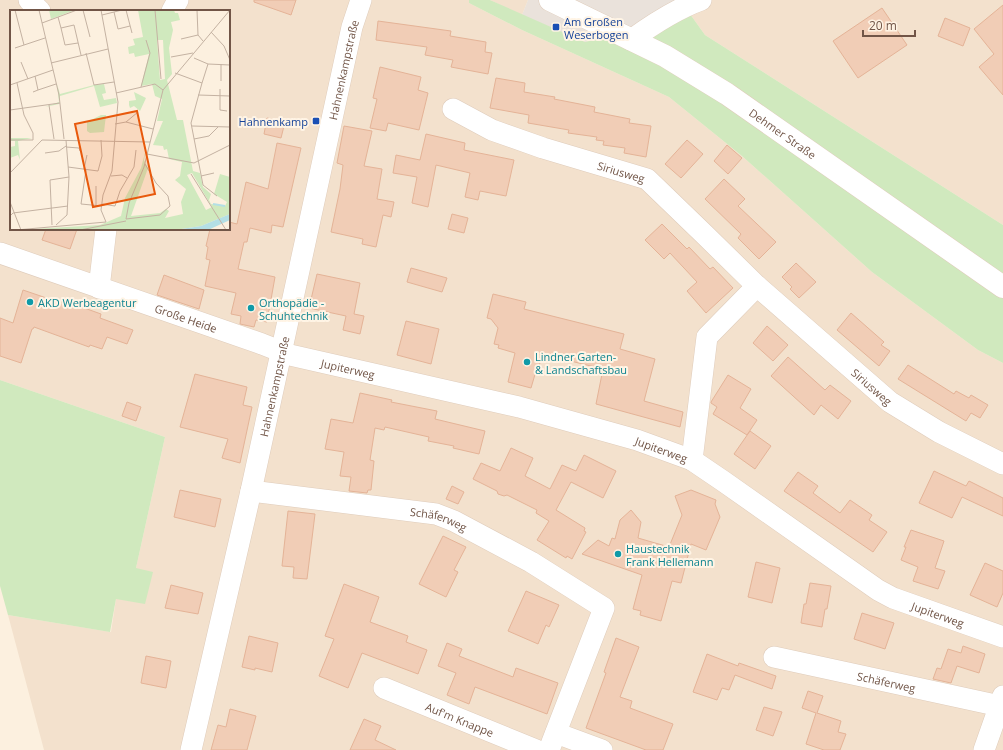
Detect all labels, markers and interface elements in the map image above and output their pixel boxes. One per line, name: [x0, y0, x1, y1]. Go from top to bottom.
inset map: [10, 10, 230, 230]
scale bar: [863, 12, 915, 38]
place label: Am Großen Weserbogen: [564, 14, 629, 42]
text: 20 m: [869, 17, 897, 34]
street label: Hahnenkampstraße: [324, 18, 361, 121]
marker: Am Großen Weserbogen: [551, 22, 561, 32]
street label: Dehmer Straße: [747, 105, 819, 162]
place label: Hahnenkamp: [239, 114, 308, 129]
marker: Hahnenkamp: [311, 116, 321, 126]
street label: Siriusweg: [596, 157, 647, 185]
place label: AKD Werbeagentur: [38, 295, 137, 310]
place label: Orthopädie - Schuhtechnik: [259, 295, 328, 323]
marker: AKD Werbeagentur: [25, 297, 35, 307]
street label: Große Heide: [153, 300, 219, 335]
marker: Orthopädie - Schuhtechnik: [246, 303, 256, 313]
street label: Hahnenkampstraße: [256, 335, 292, 438]
place label: Lindner Garten- & Landschaftsbau: [535, 349, 627, 377]
street label: Jupiterweg: [319, 355, 376, 382]
marker: Lindner Garten- & Landschaftsbau: [522, 357, 532, 367]
street label: Siriusweg: [849, 365, 895, 408]
street label: Jupiterweg: [632, 432, 690, 465]
street label: Schäferweg: [409, 503, 470, 534]
place label: Haustechnik Frank Hellemann: [626, 541, 713, 569]
marker: Haustechnik Frank Hellemann: [613, 549, 623, 559]
street label: Jupiterweg: [909, 597, 966, 630]
street label: Schäferweg: [856, 668, 917, 695]
street label: Auf'm Knappe: [424, 698, 496, 740]

